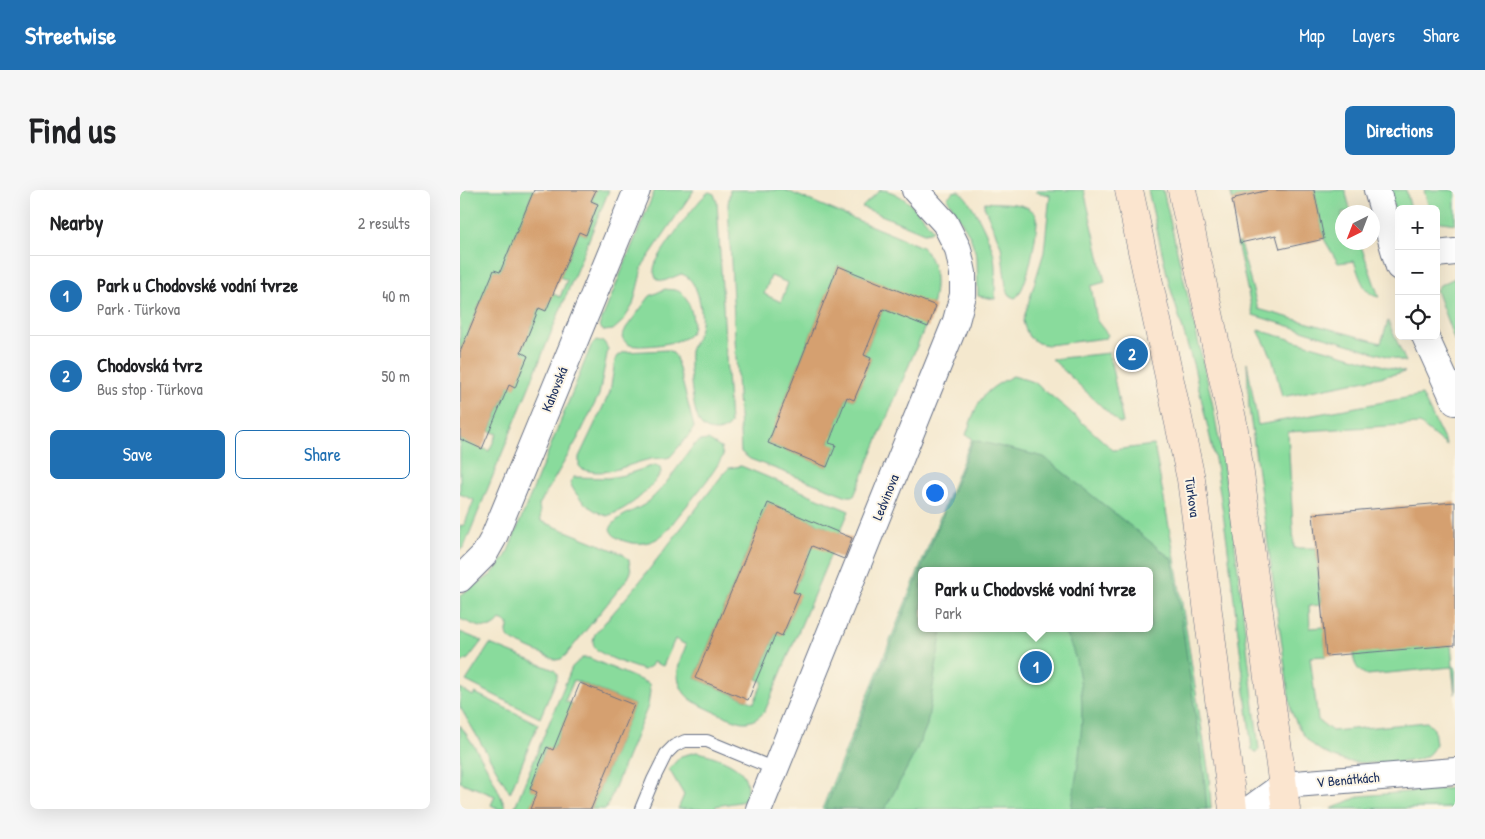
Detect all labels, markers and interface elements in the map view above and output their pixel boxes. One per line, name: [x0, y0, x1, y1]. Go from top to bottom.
text: Streetwise: [25, 19, 116, 51]
text: Map: [1299, 23, 1325, 48]
text: Layers: [1353, 23, 1395, 48]
text: Share: [1423, 23, 1460, 48]
button: Directions: [1345, 106, 1455, 155]
text: Find us: [30, 107, 116, 154]
north arrow: [1335, 205, 1380, 250]
map controls: [1395, 205, 1440, 340]
button: +: [1395, 205, 1440, 250]
text: Nearby: [50, 208, 103, 237]
text: 2 results: [358, 212, 410, 234]
button: −: [1395, 250, 1440, 295]
text: Park u Chodovské vodní tvrze: [97, 272, 298, 298]
text: 1: [63, 285, 69, 307]
text: 40 m: [382, 285, 410, 307]
button: locate: [1395, 295, 1440, 340]
text: Park · Türkova: [97, 298, 180, 320]
pin: 2: [1116, 335, 1148, 373]
text: Chodovská tvrz: [97, 352, 202, 378]
street label: Kahovská: [536, 363, 572, 414]
text: 2: [62, 365, 70, 387]
text: 50 m: [382, 365, 410, 387]
text: Bus stop · Türkova: [97, 378, 203, 400]
button: Save: [50, 430, 225, 479]
button: Share: [235, 430, 410, 479]
street label: Ledvinova: [867, 471, 903, 523]
street label: Türkova: [1181, 476, 1205, 519]
your location: [922, 480, 948, 506]
popup: [918, 567, 1153, 632]
text: Park u Chodovské vodní tvrze: [935, 576, 1136, 602]
text: Park: [935, 602, 962, 624]
pin: 1: [1020, 648, 1052, 686]
street label: V Benátkách: [1316, 767, 1380, 791]

